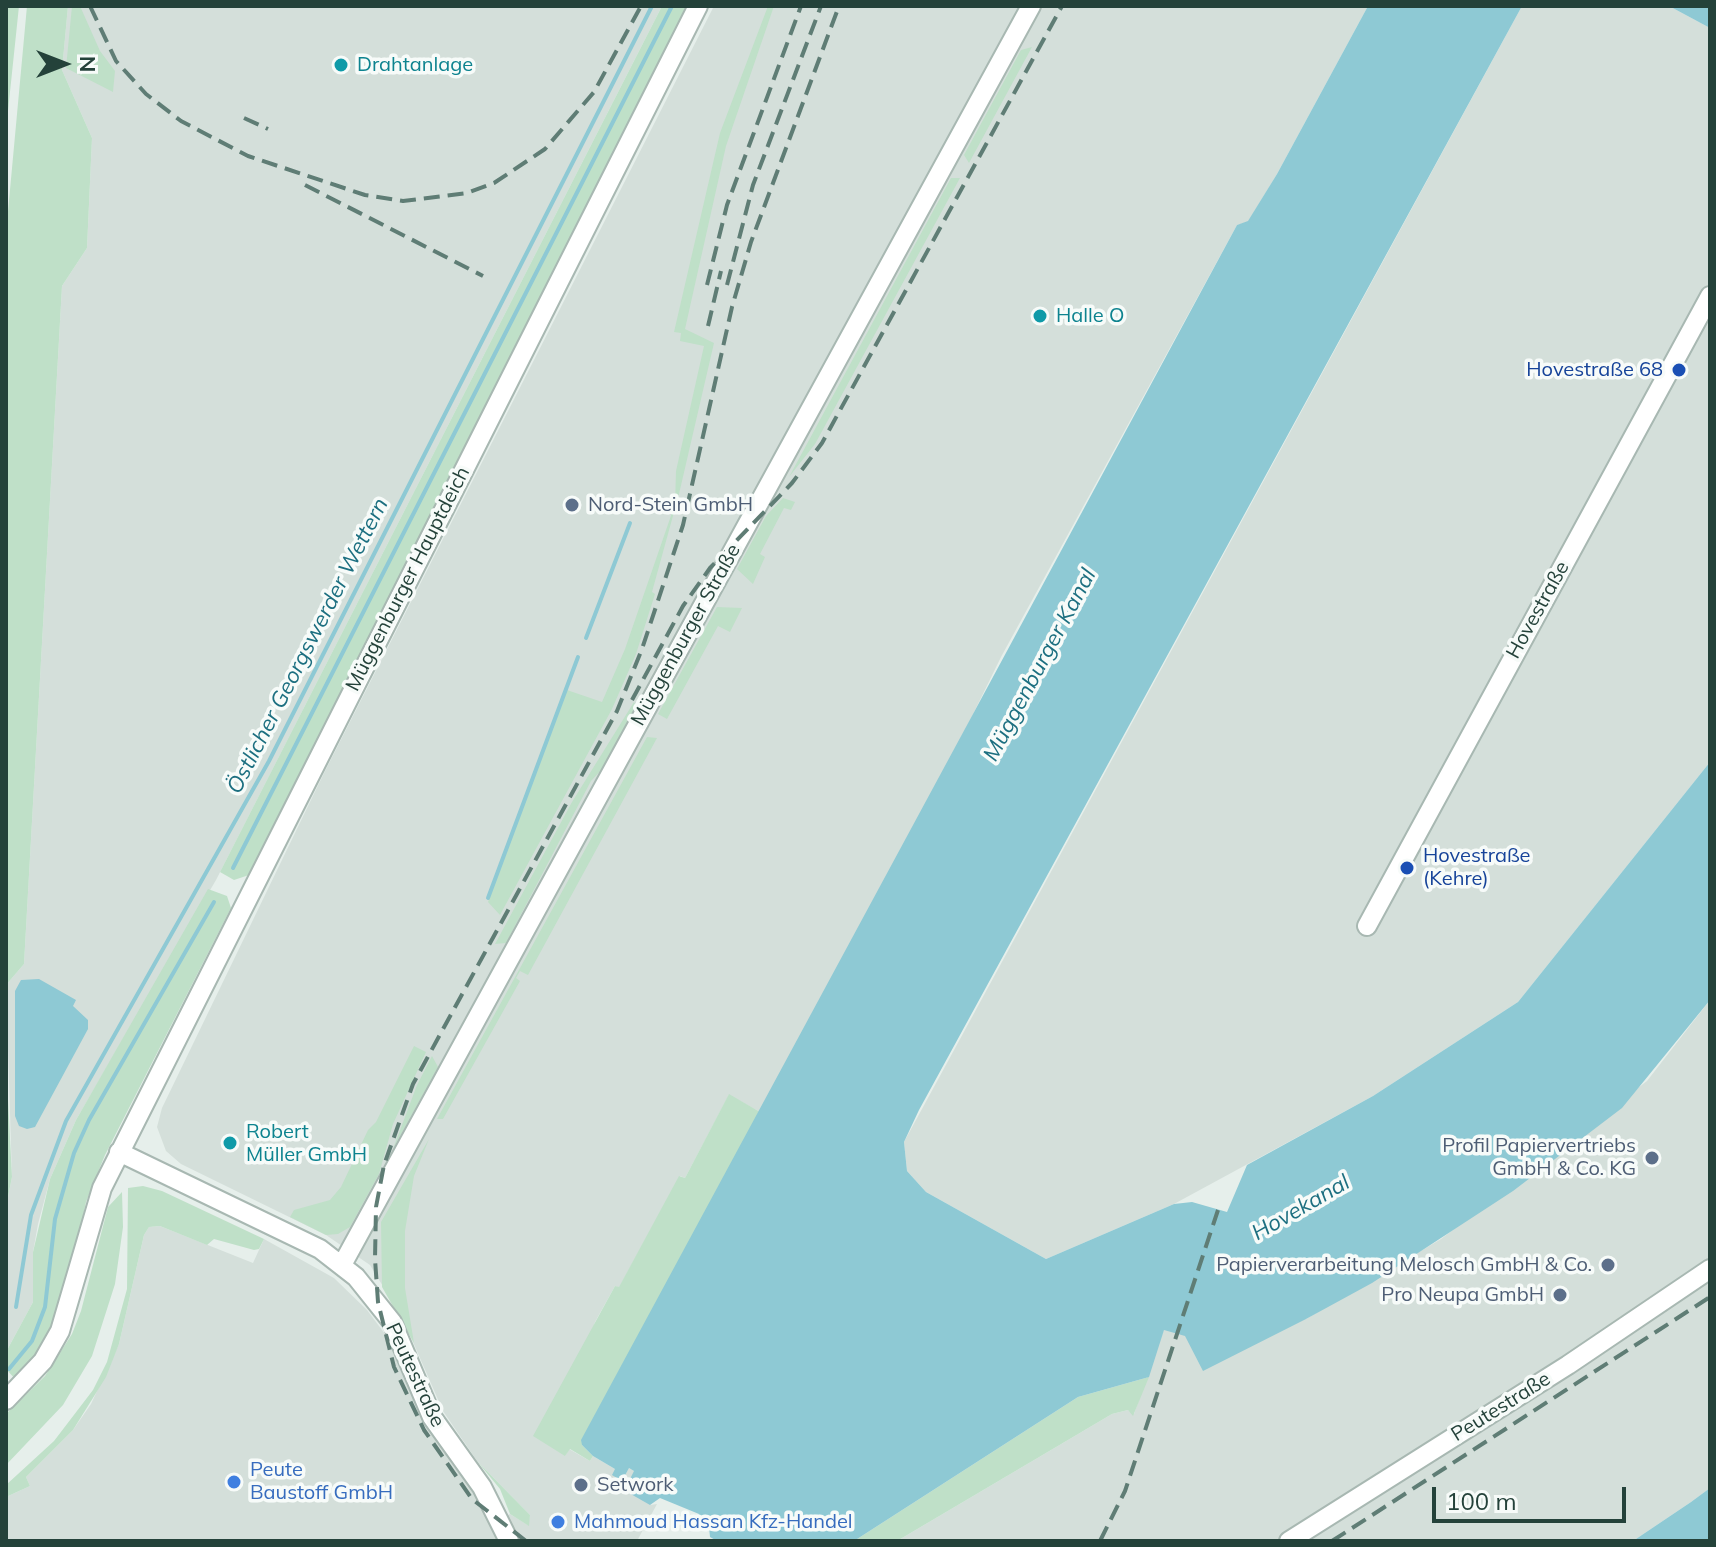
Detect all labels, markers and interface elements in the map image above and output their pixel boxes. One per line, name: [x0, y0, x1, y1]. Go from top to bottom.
north arrow: [24, 24, 104, 104]
place label: Drahtanlage: [357, 53, 473, 77]
text: N: [74, 56, 102, 72]
marker: Drahtanlage: [332, 56, 350, 74]
place label: Halle O: [1056, 304, 1124, 328]
marker: Halle O: [1031, 307, 1049, 325]
place label: Hovestraße 68: [1526, 358, 1663, 382]
marker: Hovestraße 68: [1670, 361, 1688, 379]
street label: Müggenburger Hauptdeich: [341, 463, 475, 695]
place label: Nord-Stein GmbH: [588, 493, 753, 517]
water label: Östlicher Georgswerder Wettern: [222, 494, 394, 798]
marker: Nord-Stein GmbH: [563, 496, 581, 514]
street label: Müggenburger Straße: [626, 540, 746, 730]
street label: Hovestraße: [1501, 557, 1575, 663]
water label: Müggenburger Kanal: [978, 564, 1102, 766]
place label: Hovestraße (Kehre): [1423, 844, 1530, 891]
marker: Hovestraße (Kehre): [1398, 859, 1416, 877]
place label: Robert Müller GmbH: [246, 1120, 367, 1167]
marker: Robert Müller GmbH: [221, 1134, 239, 1152]
place label: Profil Papiervertriebs GmbH & Co. KG: [1442, 1134, 1636, 1181]
marker: Profil Papiervertriebs GmbH & Co. KG: [1643, 1149, 1661, 1167]
water label: Hovekanal: [1247, 1169, 1355, 1247]
place label: Papierverarbeitung Melosch GmbH & Co.: [1216, 1253, 1592, 1277]
marker: Papierverarbeitung Melosch GmbH & Co.: [1599, 1256, 1617, 1274]
place label: Pro Neupa GmbH: [1381, 1283, 1544, 1307]
marker: Pro Neupa GmbH: [1551, 1286, 1569, 1304]
street label: Peutestraße: [380, 1319, 450, 1431]
street label: Peutestraße: [1447, 1367, 1555, 1447]
place label: Peute Baustoff GmbH: [250, 1458, 393, 1505]
scale bar: [1436, 1471, 1630, 1521]
marker: Peute Baustoff GmbH: [225, 1473, 243, 1491]
place label: Setwork: [597, 1473, 674, 1497]
marker: Setwork: [572, 1476, 590, 1494]
text: 100 m: [1446, 1486, 1517, 1516]
place label: Mahmoud Hassan Kfz-Handel: [574, 1510, 853, 1534]
marker: Mahmoud Hassan Kfz-Handel: [549, 1513, 567, 1531]

